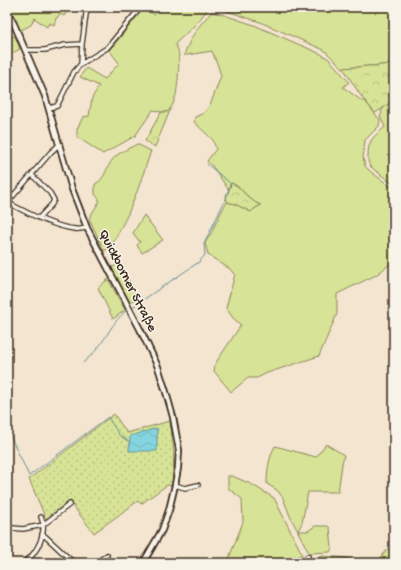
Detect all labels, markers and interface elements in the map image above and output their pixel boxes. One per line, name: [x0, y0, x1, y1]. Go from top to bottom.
street label: Quickborner Straße: [94, 227, 160, 336]

